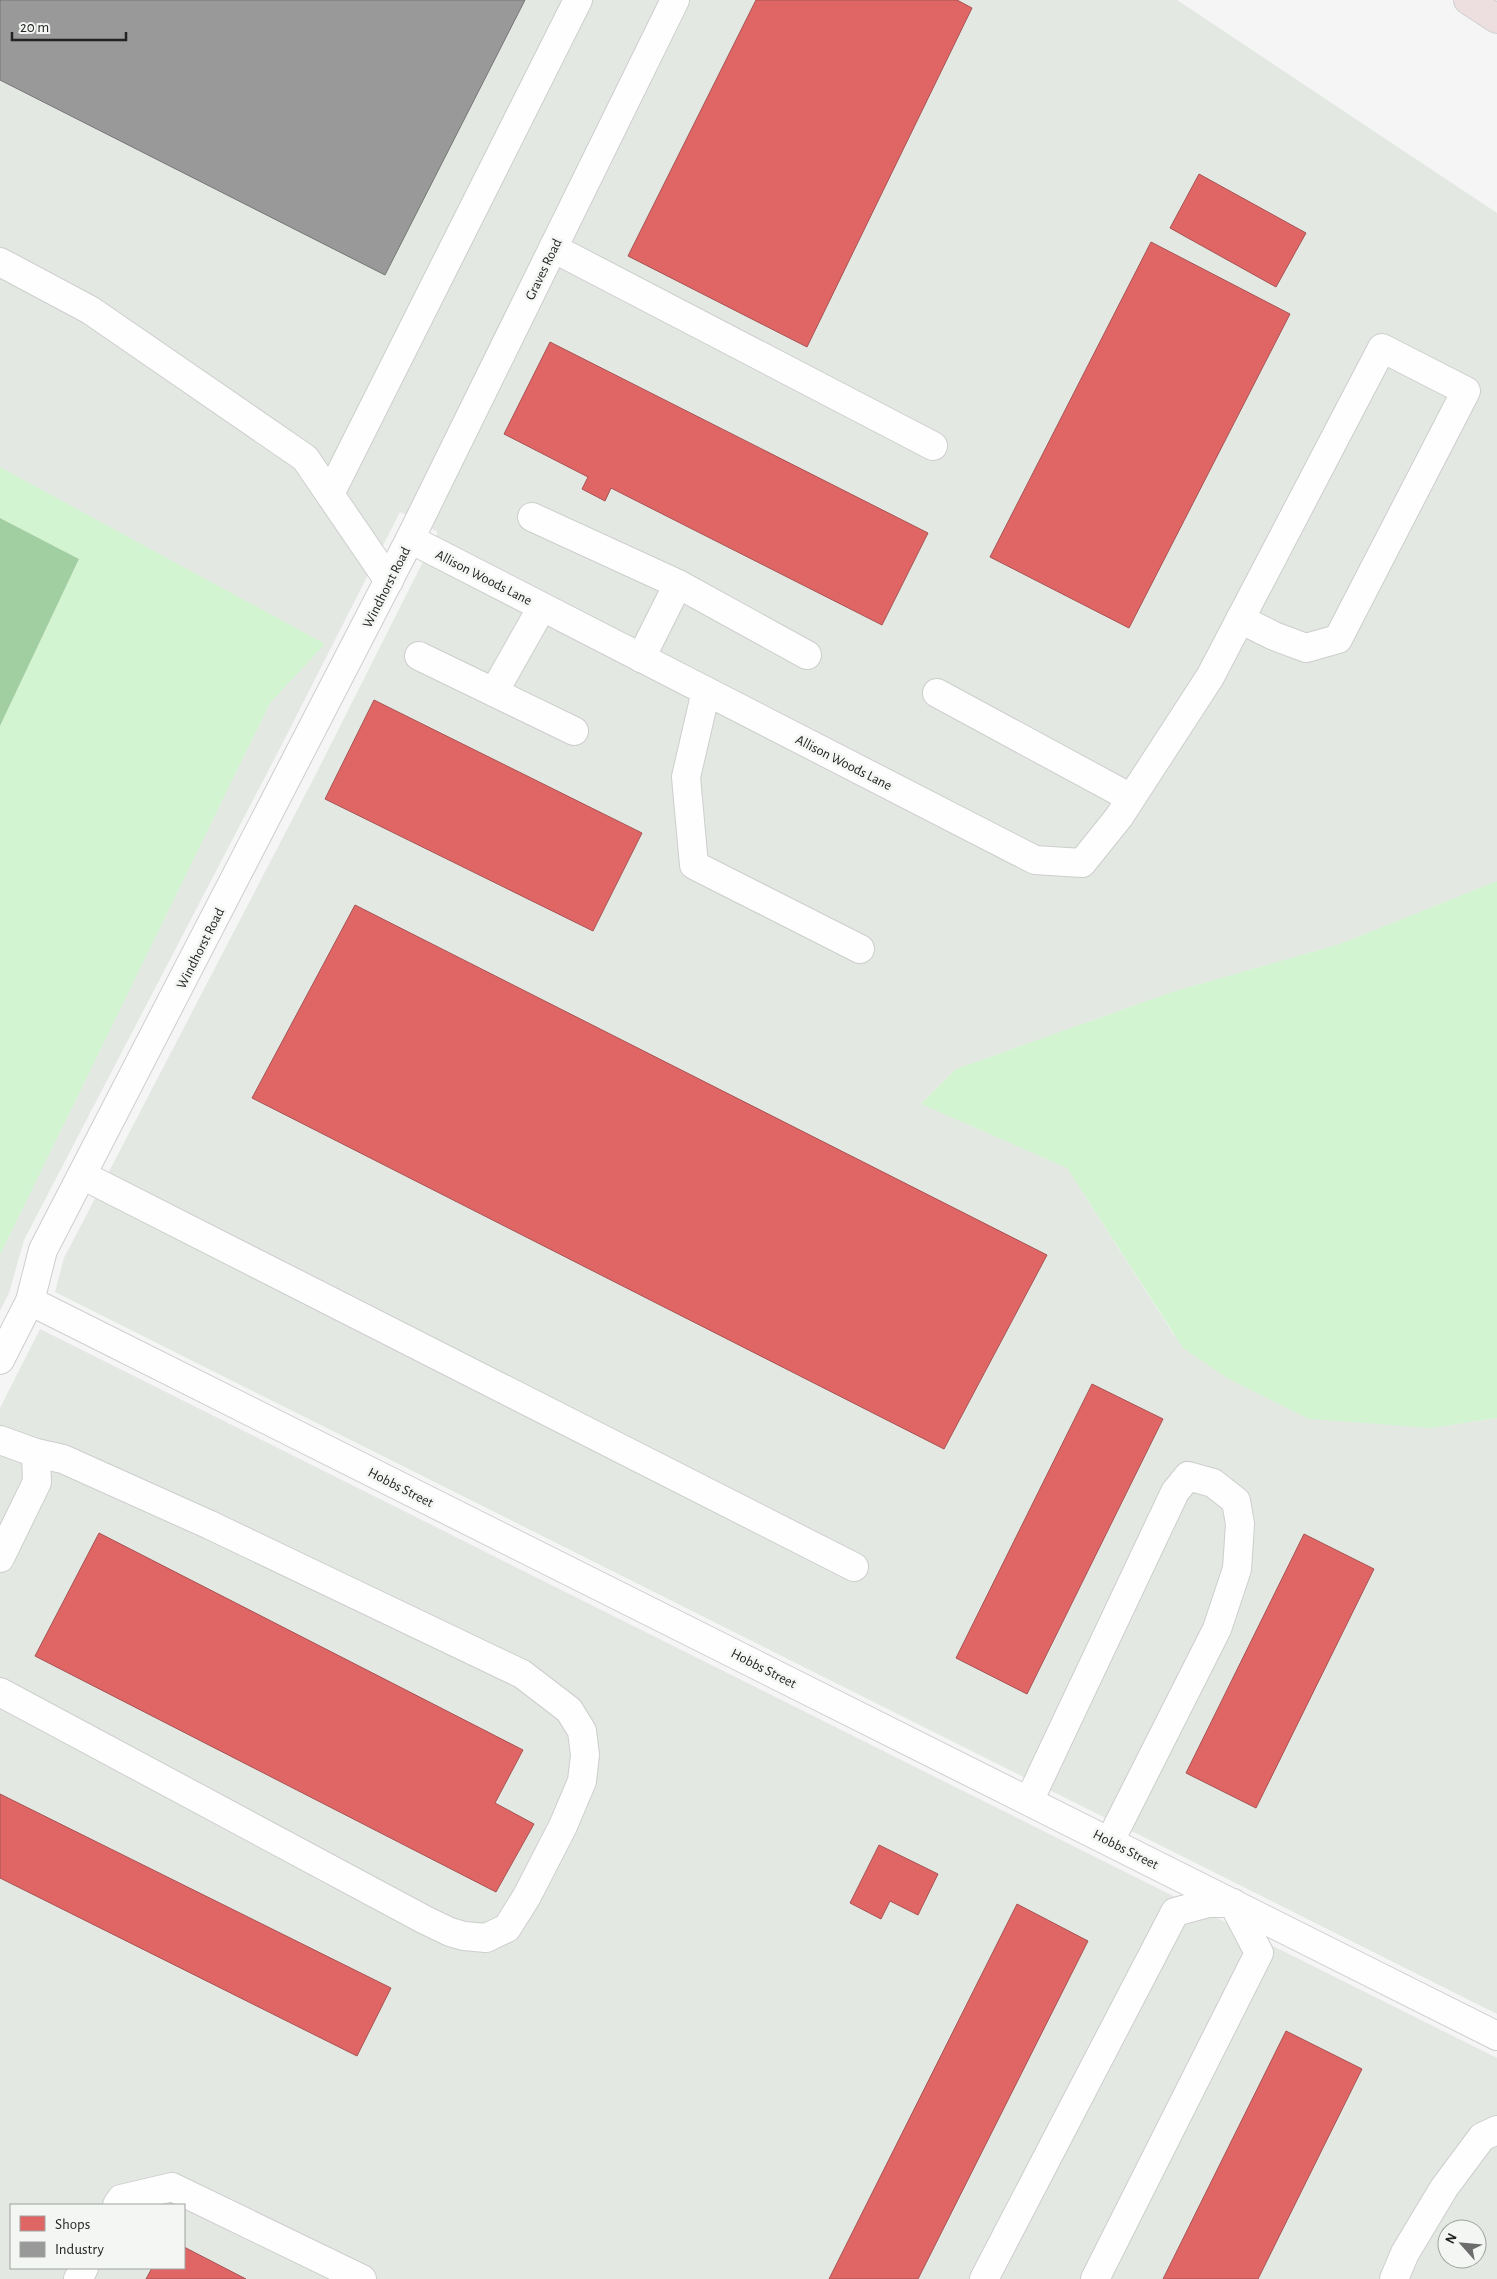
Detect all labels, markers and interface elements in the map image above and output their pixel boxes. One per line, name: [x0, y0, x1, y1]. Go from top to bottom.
scale bar: [12, 10, 126, 42]
text: 20 m: [20, 20, 49, 35]
street label: Graves Road: [523, 237, 565, 302]
street label: Windhorst Road: [361, 545, 413, 630]
street label: Allison Woods Lane: [433, 548, 534, 608]
street label: Allison Woods Lane: [793, 733, 894, 793]
street label: Windhorst Road: [175, 906, 227, 991]
street label: Hobbs Street: [366, 1466, 436, 1510]
street label: Hobbs Street: [729, 1647, 799, 1691]
street label: Hobbs Street: [1091, 1828, 1161, 1872]
legend: [10, 2204, 185, 2269]
text: Shops: [55, 2217, 90, 2232]
north arrow: [1437, 2219, 1487, 2269]
text: N: [1443, 2231, 1460, 2246]
text: Industry: [55, 2242, 104, 2257]

